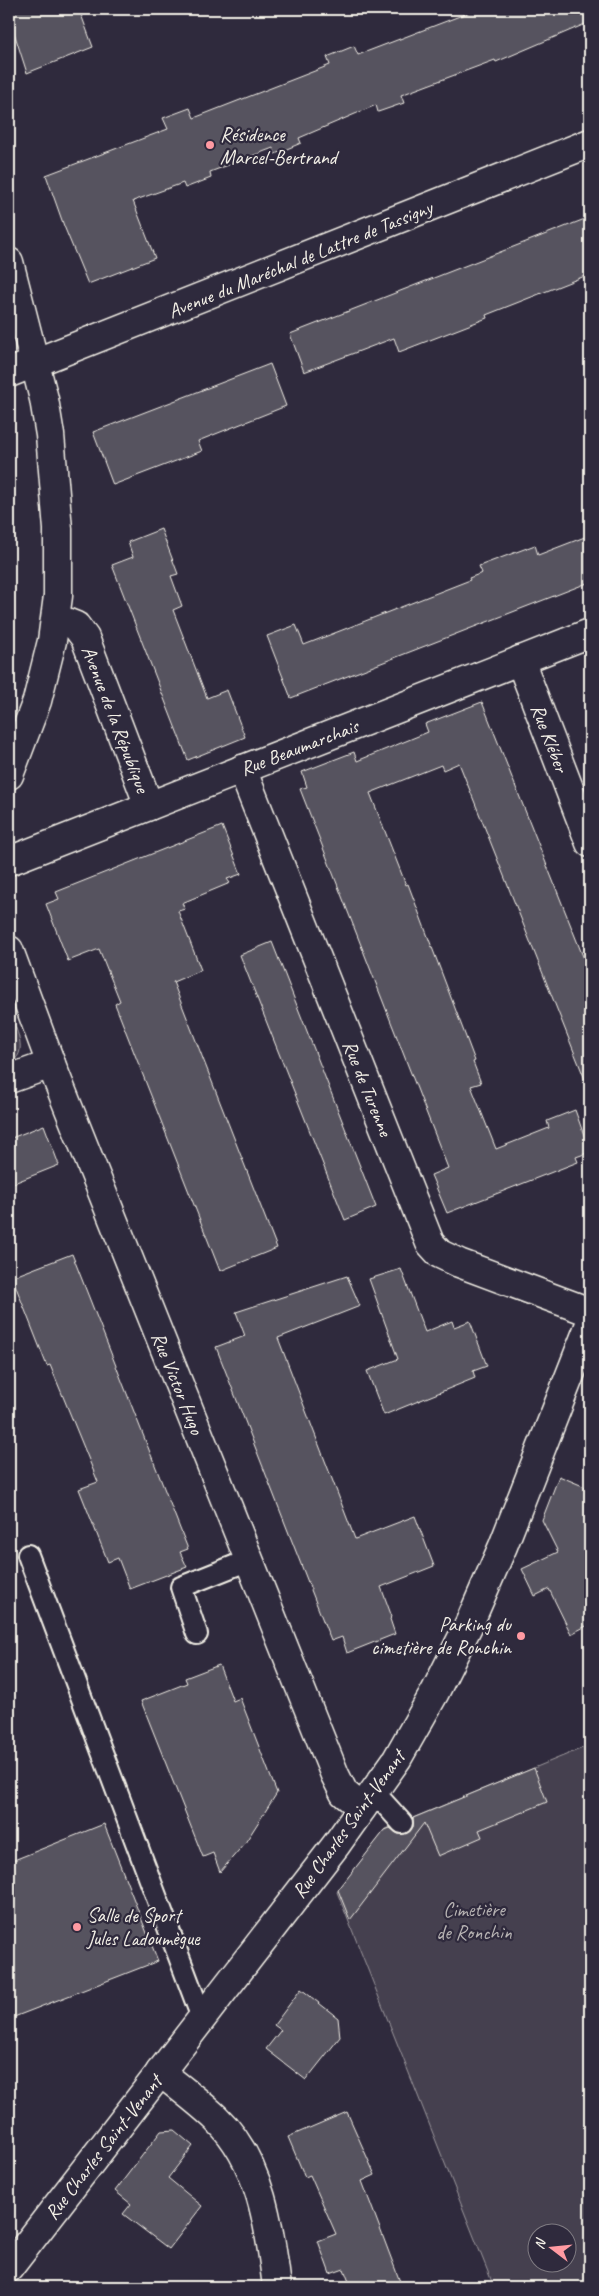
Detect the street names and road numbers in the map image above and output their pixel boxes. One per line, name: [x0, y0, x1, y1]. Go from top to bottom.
street label: Avenue du Maréchal de Lattre de Tassigny: [164, 194, 438, 324]
street label: Avenue de la République: [76, 642, 156, 798]
street label: Rue Kléber: [525, 701, 575, 777]
street label: Rue Beaumarchais: [237, 713, 364, 781]
street label: Rue de Turenne: [337, 1037, 399, 1141]
street label: Rue Victor Hugo: [146, 1328, 210, 1439]
street label: Rue Charles Saint-Venant: [286, 1743, 412, 1903]
street label: Rue Charles Saint-Venant: [39, 2067, 170, 2225]

